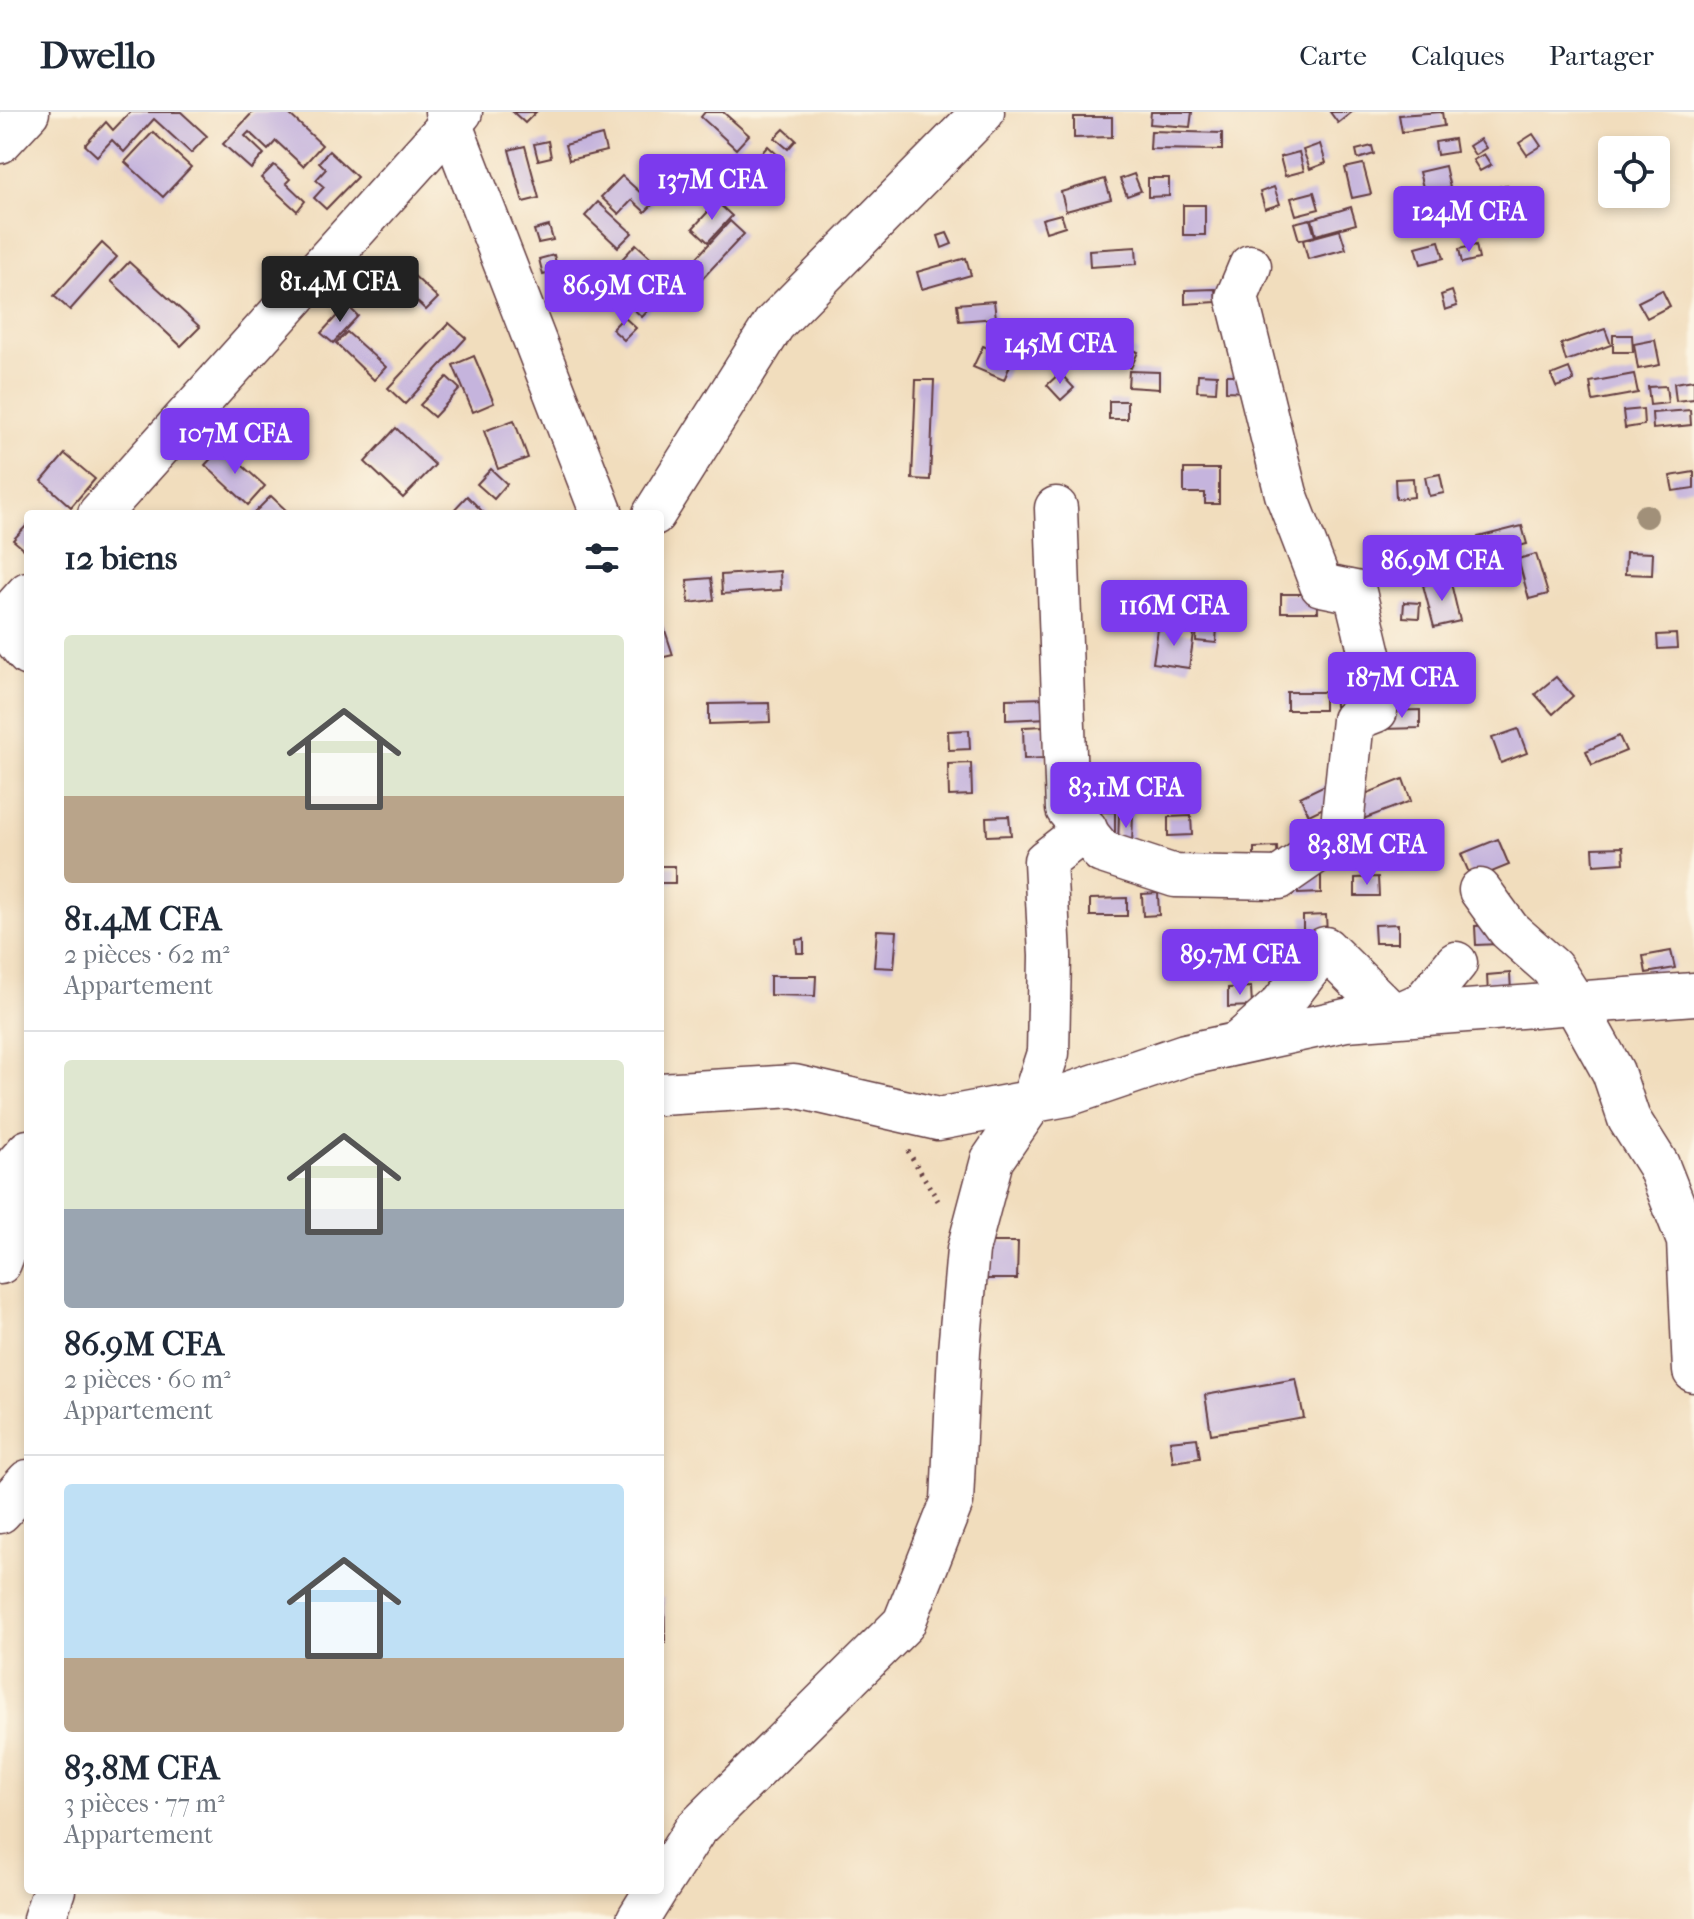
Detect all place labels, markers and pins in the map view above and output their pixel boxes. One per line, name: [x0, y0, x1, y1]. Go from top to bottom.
pin: 137M CFA: [629, 154, 795, 222]
pin: 124M CFA: [1386, 186, 1552, 254]
pin: 81.4M CFA: [248, 256, 432, 324]
pin: 86.9M CFA: [532, 260, 716, 328]
pin: 145M CFA: [977, 318, 1143, 386]
pin: 107M CFA: [152, 408, 318, 476]
pin: 86.9M CFA: [1350, 535, 1534, 603]
pin: 116M CFA: [1091, 580, 1257, 648]
pin: 187M CFA: [1319, 652, 1485, 720]
pin: 83.1M CFA: [1034, 762, 1218, 830]
pin: 83.8M CFA: [1275, 819, 1459, 887]
pin: 89.7M CFA: [1148, 929, 1332, 997]

